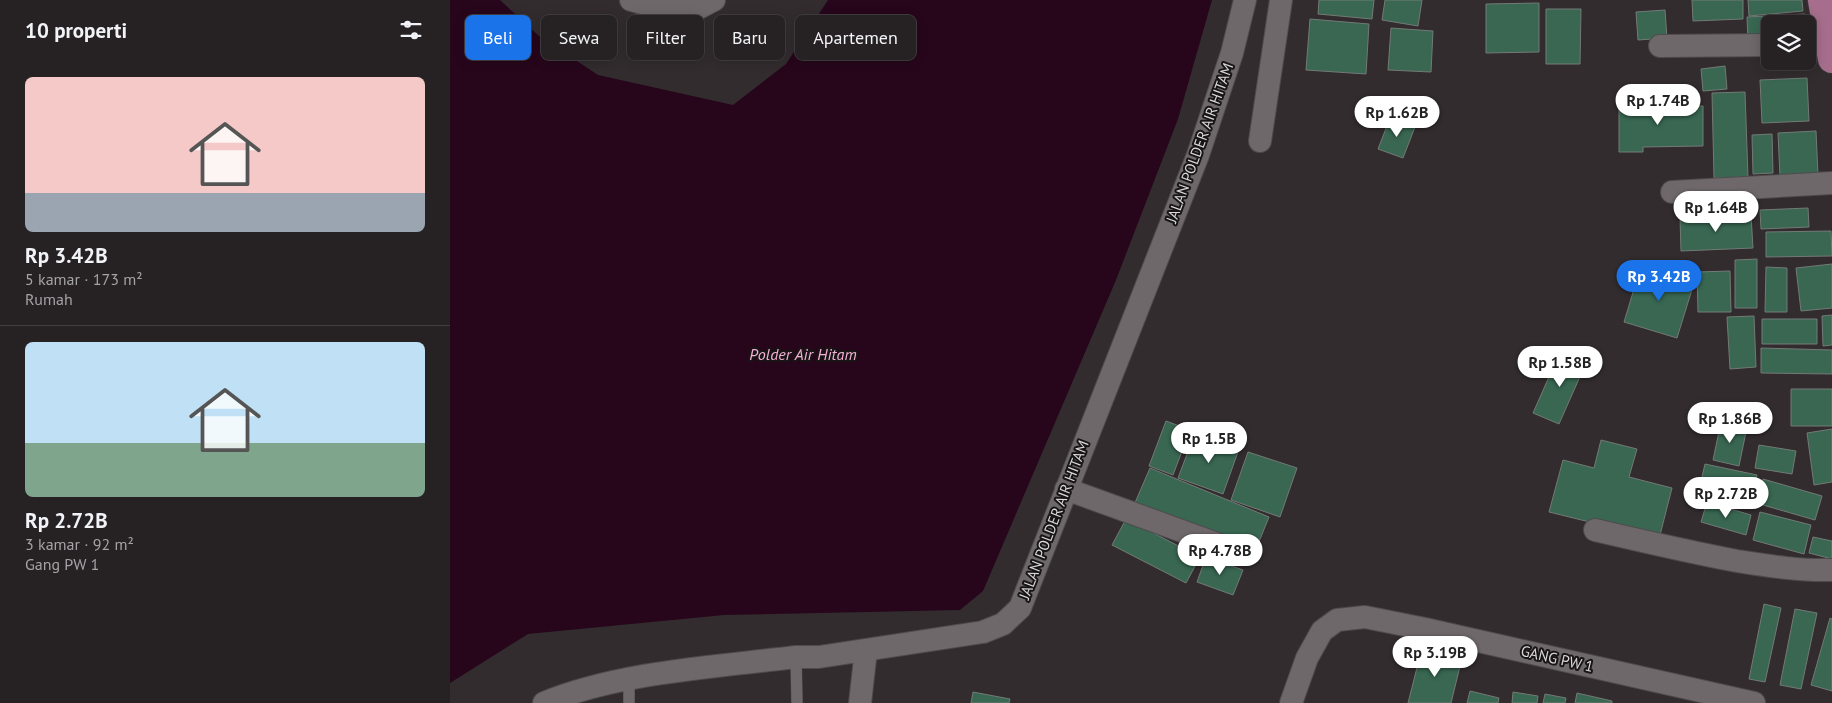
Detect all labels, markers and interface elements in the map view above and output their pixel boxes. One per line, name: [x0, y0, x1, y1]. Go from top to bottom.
chip: Beli: [465, 15, 531, 60]
chip: Sewa: [541, 15, 617, 60]
chip: Filter: [627, 15, 704, 60]
chip: Baru: [714, 15, 785, 60]
chip: Apartemen: [795, 15, 916, 60]
map controls: [1761, 15, 1816, 70]
button: layers: [1761, 15, 1816, 70]
icon: filters: [397, 16, 425, 44]
text: 10 properti: [25, 17, 127, 44]
street label: JALAN POLDER AIR HITAM: [1161, 60, 1237, 226]
pin: Rp 1.74B: [1606, 84, 1710, 126]
text: Rp 1.74B: [1627, 90, 1689, 110]
pin: Rp 1.62B: [1345, 96, 1449, 138]
text: Rp 1.62B: [1366, 102, 1428, 122]
icon: home: [180, 109, 270, 199]
pin: Rp 1.64B: [1664, 190, 1768, 233]
text: Rp 1.64B: [1685, 197, 1747, 217]
text: Rp 3.42B: [25, 242, 108, 269]
pin: Rp 3.42B: [1607, 260, 1711, 302]
text: Rp 3.42B: [1628, 266, 1690, 286]
text: 5 kamar · 173 m²: [25, 269, 143, 289]
text: Rumah: [25, 289, 73, 309]
water label: Polder Air Hitam: [749, 344, 857, 364]
pin: Rp 1.58B: [1508, 346, 1612, 388]
text: Rp 1.58B: [1529, 352, 1591, 372]
icon: home: [180, 375, 270, 465]
pin: Rp 1.86B: [1678, 402, 1782, 444]
text: Rp 1.86B: [1699, 408, 1761, 428]
pin: Rp 1.5B: [1163, 422, 1255, 464]
text: Rp 1.5B: [1182, 428, 1236, 448]
street label: JALAN POLDER AIR HITAM: [1014, 438, 1093, 603]
pin: Rp 2.72B: [1674, 476, 1778, 519]
text: Rp 2.72B: [1695, 483, 1757, 503]
text: Rp 2.72B: [25, 507, 108, 534]
text: 3 kamar · 92 m²: [25, 534, 134, 554]
pin: Rp 4.78B: [1168, 534, 1272, 576]
text: Rp 4.78B: [1189, 540, 1251, 560]
text: Gang PW 1: [25, 554, 99, 574]
pin: Rp 3.19B: [1383, 636, 1487, 678]
street label: GANG PW 1: [1519, 641, 1595, 676]
text: Rp 3.19B: [1404, 642, 1466, 662]

